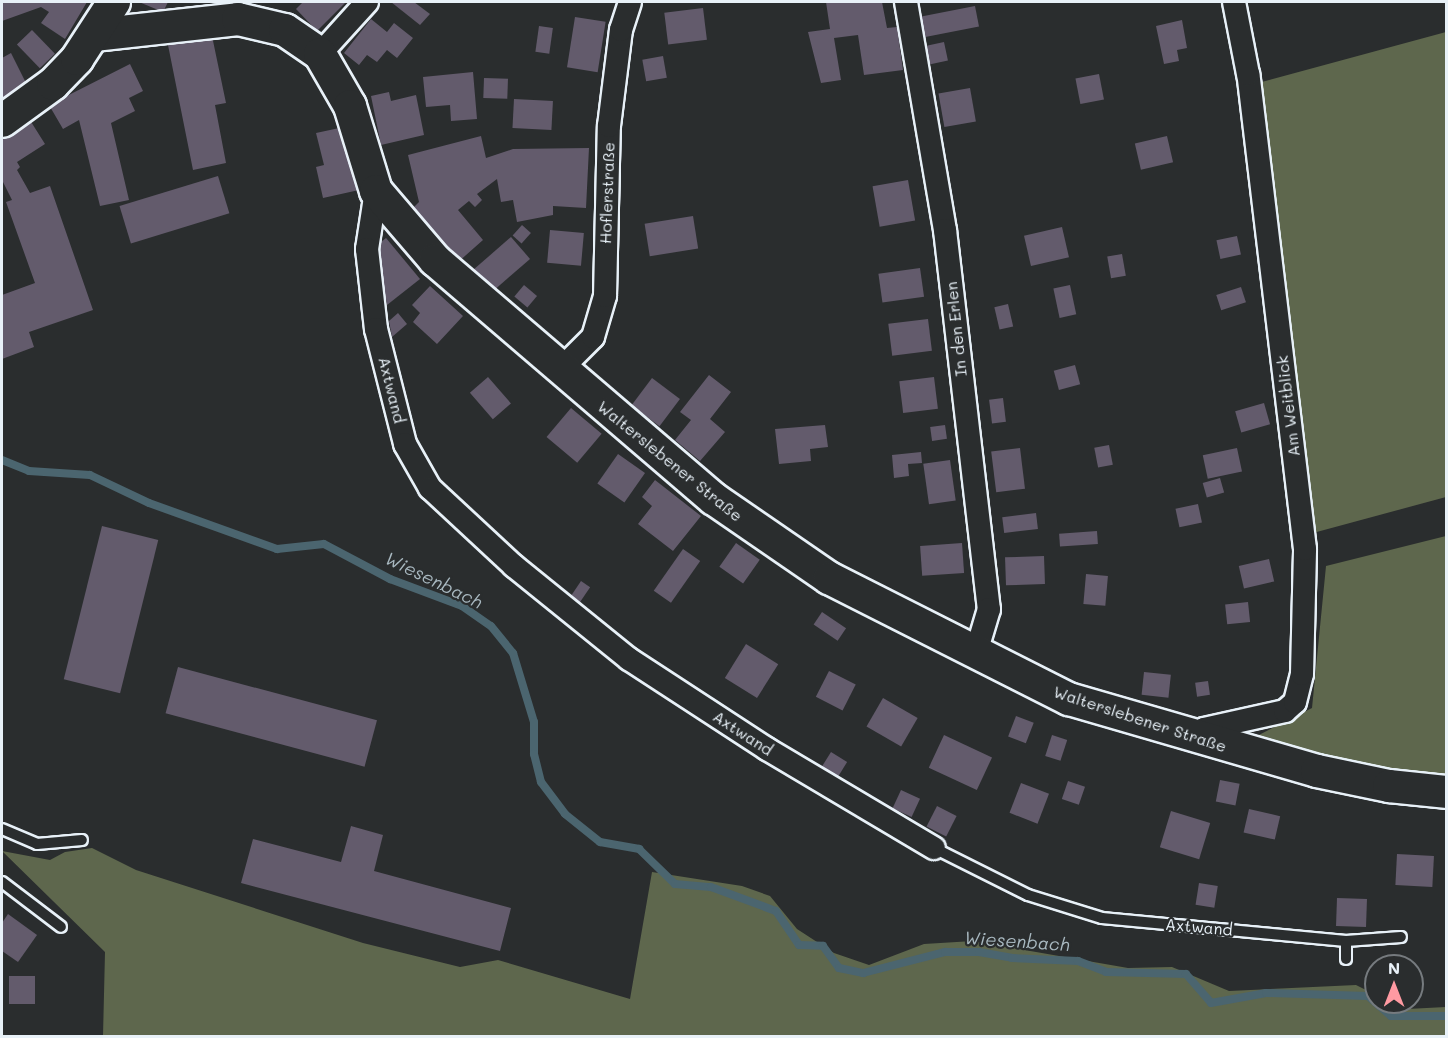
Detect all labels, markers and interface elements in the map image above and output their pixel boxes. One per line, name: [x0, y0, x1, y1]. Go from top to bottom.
street label: Hoflerstraße: [596, 142, 618, 244]
street label: In den Erlen: [941, 281, 971, 377]
street label: Am Weitblick: [1272, 354, 1304, 458]
street label: Axtwand: [375, 355, 409, 425]
street label: Walterslebener Straße: [594, 397, 746, 525]
water label: Wiesenbach: [382, 547, 486, 613]
street label: Walterslebener Straße: [1051, 682, 1229, 756]
street label: Axtwand: [709, 707, 777, 759]
street label: Axtwand: [1164, 914, 1234, 940]
water label: Wiesenbach: [964, 927, 1070, 955]
north arrow: [1364, 954, 1424, 1014]
text: N: [1388, 957, 1400, 978]

